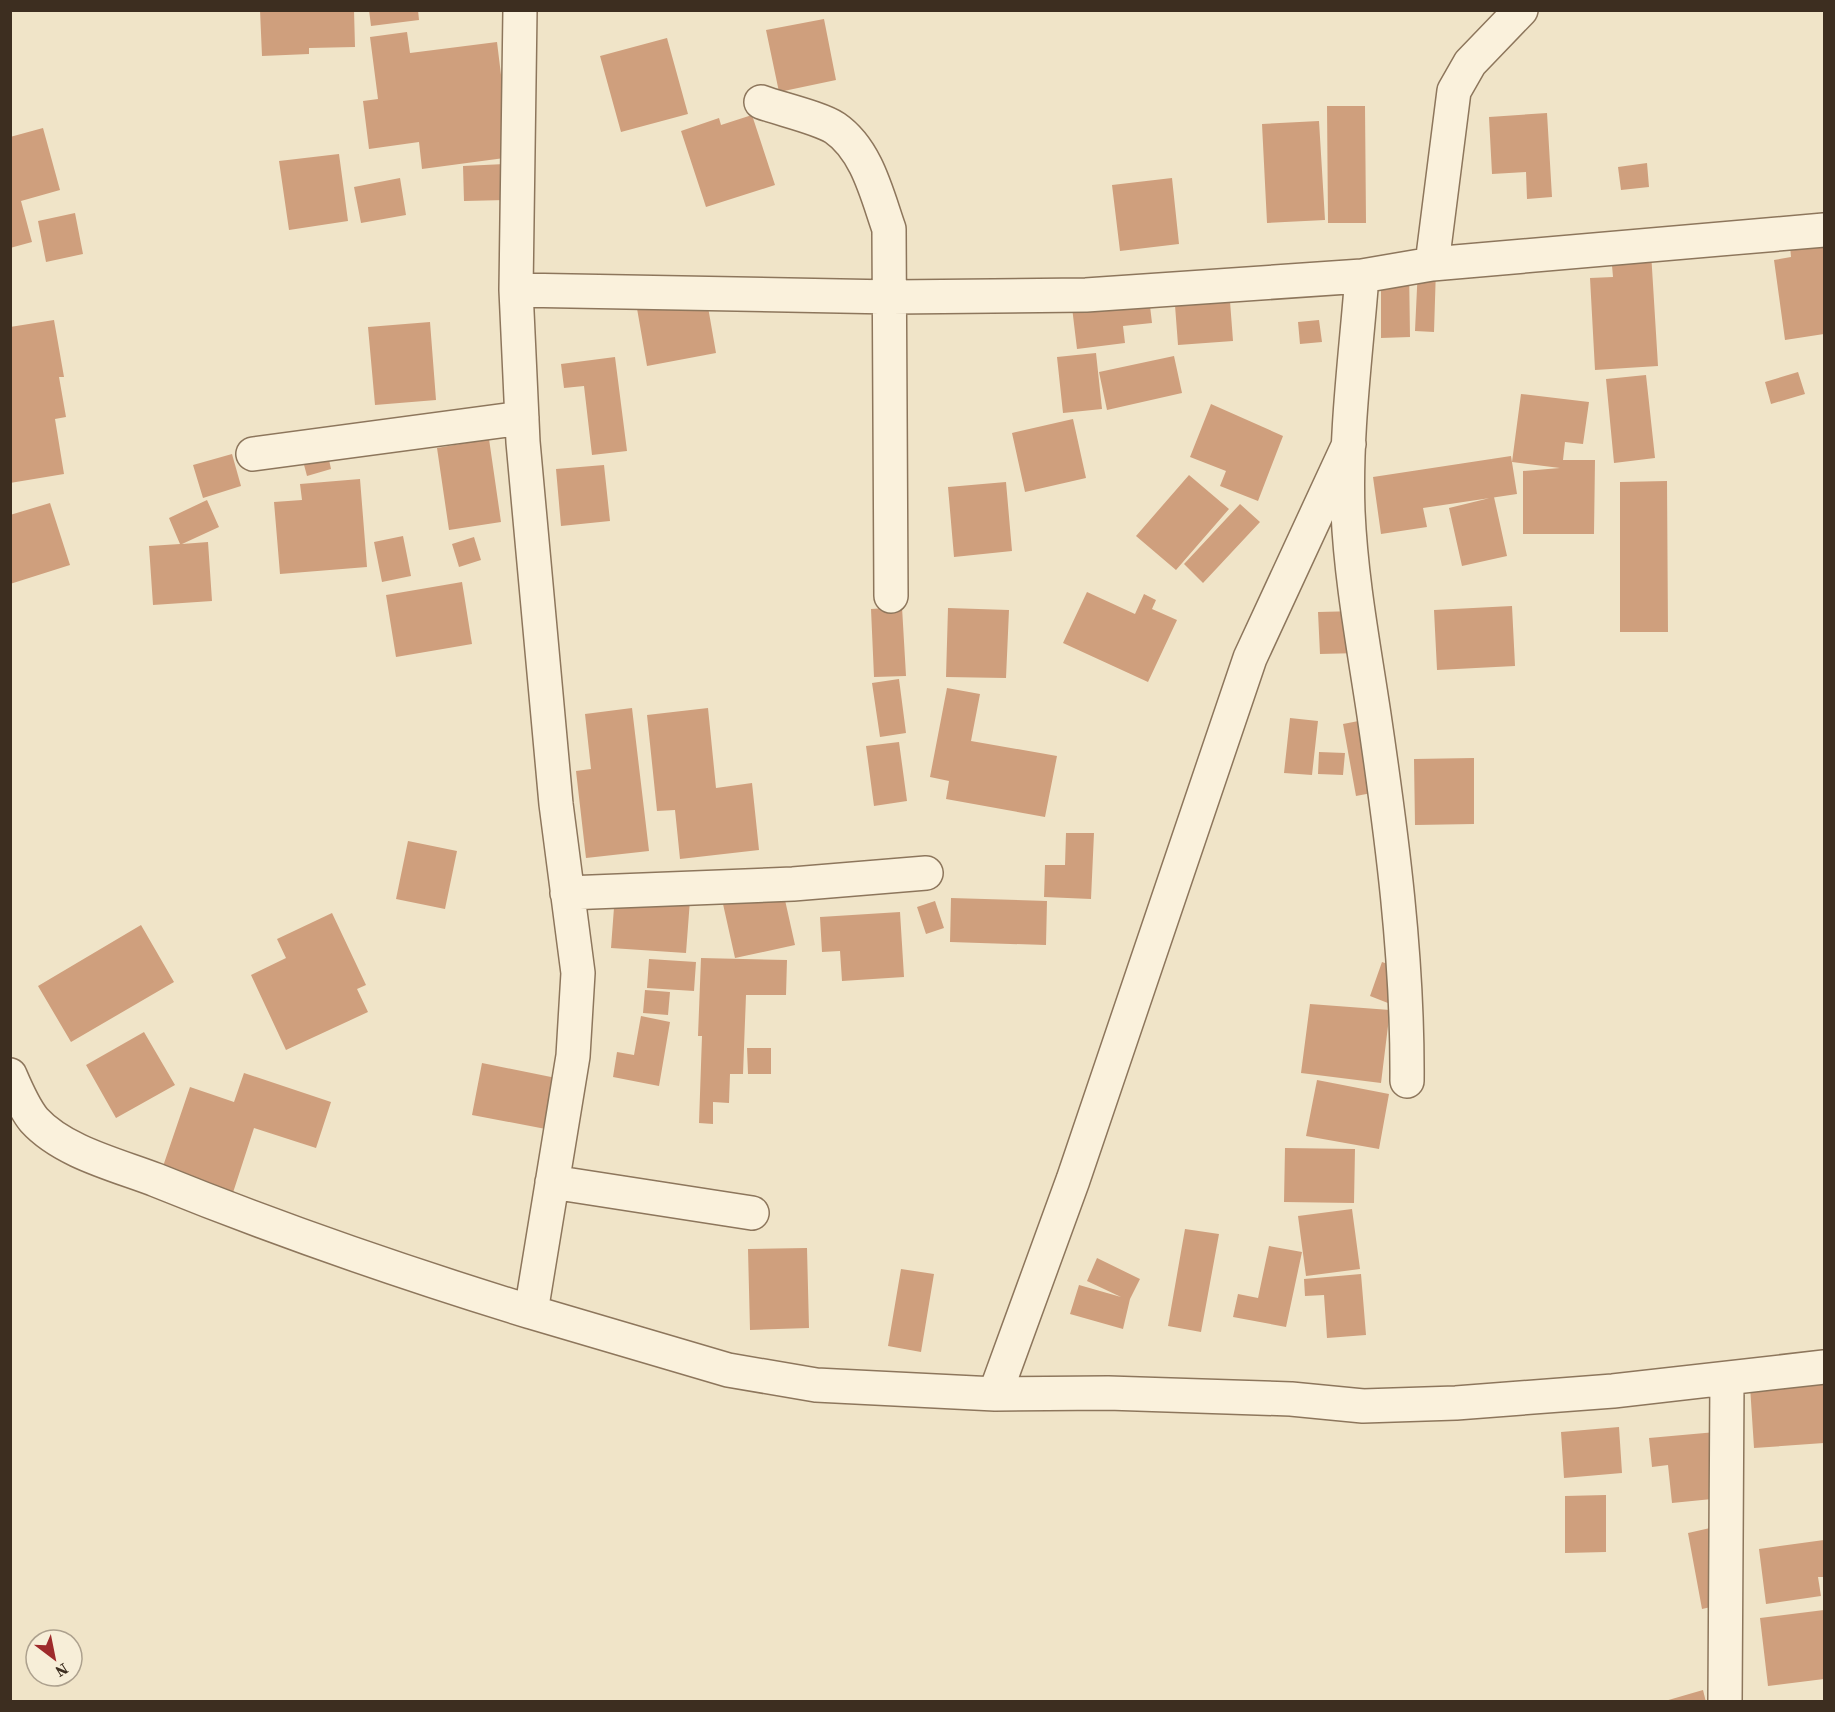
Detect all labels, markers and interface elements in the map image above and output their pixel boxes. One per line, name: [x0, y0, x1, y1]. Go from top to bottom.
north arrow: [24, 1628, 84, 1688]
text: N: [51, 1658, 73, 1683]

